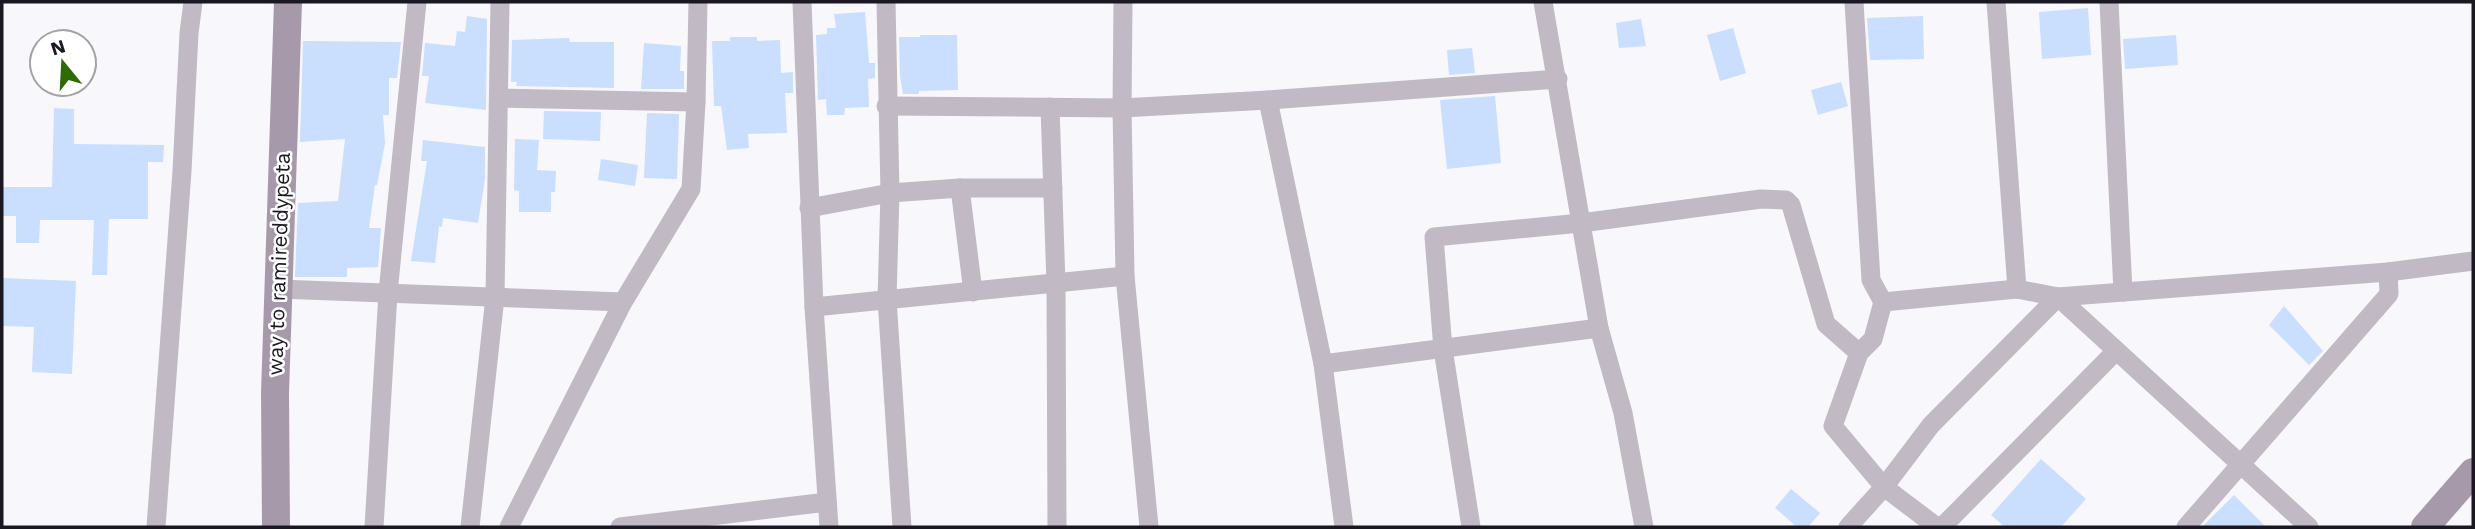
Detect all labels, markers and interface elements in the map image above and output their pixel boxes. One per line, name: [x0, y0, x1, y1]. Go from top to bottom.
north arrow: [28, 28, 98, 98]
text: N: [48, 34, 68, 60]
street label: way to ramireddypeta: [262, 152, 295, 376]

